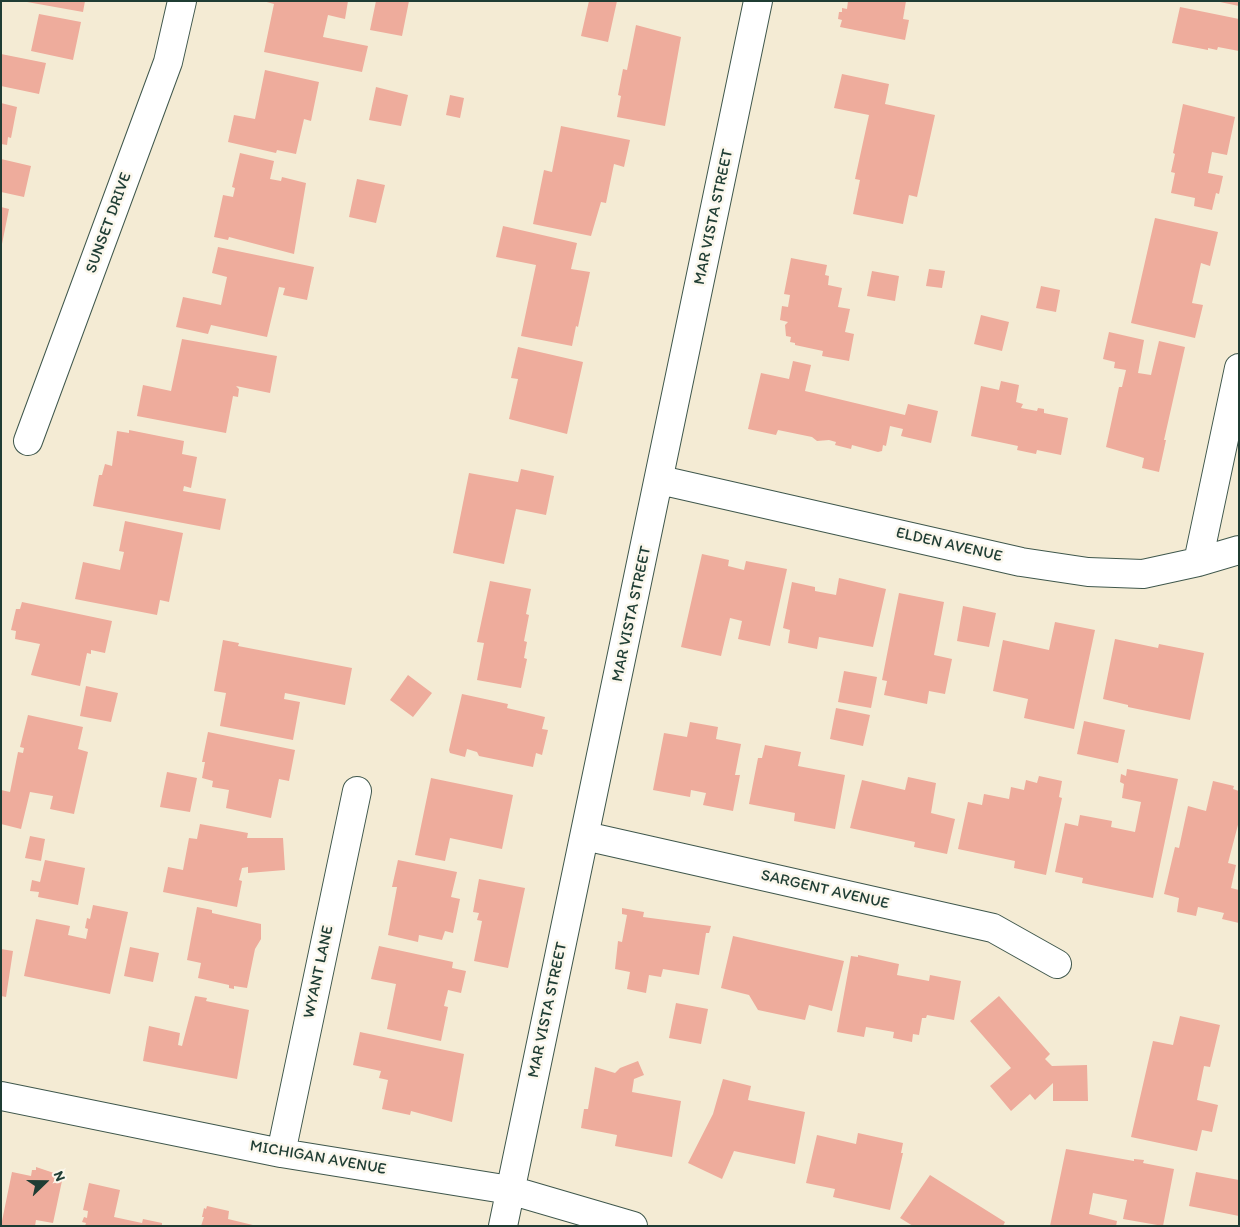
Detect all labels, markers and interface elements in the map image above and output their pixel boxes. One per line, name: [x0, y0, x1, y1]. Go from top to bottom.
street label: MAR VISTA STREET: [690, 147, 738, 287]
street label: SUNSET DRIVE: [82, 170, 136, 276]
street label: ELDEN AVENUE: [894, 523, 1004, 567]
street label: MAR VISTA STREET: [608, 544, 656, 684]
street label: SARGENT AVENUE: [759, 866, 891, 914]
street label: WYANT LANE: [300, 924, 338, 1020]
street label: MAR VISTA STREET: [524, 940, 572, 1080]
street label: MICHIGAN AVENUE: [248, 1137, 388, 1179]
north arrow: [20, 1157, 70, 1207]
text: N: [50, 1169, 69, 1184]

